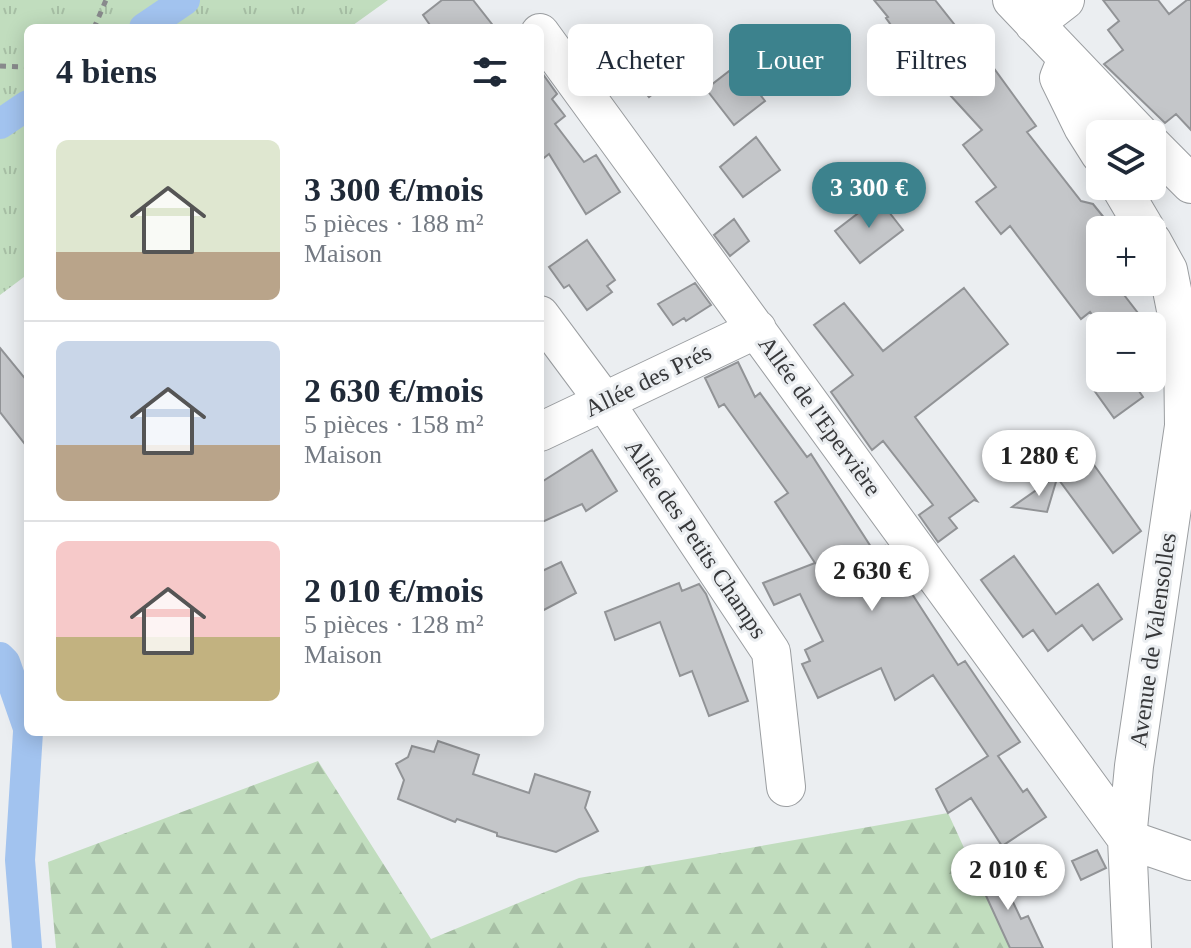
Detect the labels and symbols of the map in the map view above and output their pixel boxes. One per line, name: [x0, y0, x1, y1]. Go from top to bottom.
pin: 3 300 €: [795, 162, 943, 230]
street label: Allée de l'Epervière: [753, 331, 887, 501]
street label: Allée des Prés: [581, 338, 715, 422]
pin: 1 280 €: [965, 430, 1113, 498]
street label: Allée des Petits Champs: [620, 435, 772, 643]
street label: Avenue de Valensolles: [1125, 531, 1181, 749]
pin: 2 630 €: [798, 545, 946, 613]
pin: 2 010 €: [934, 844, 1082, 912]

